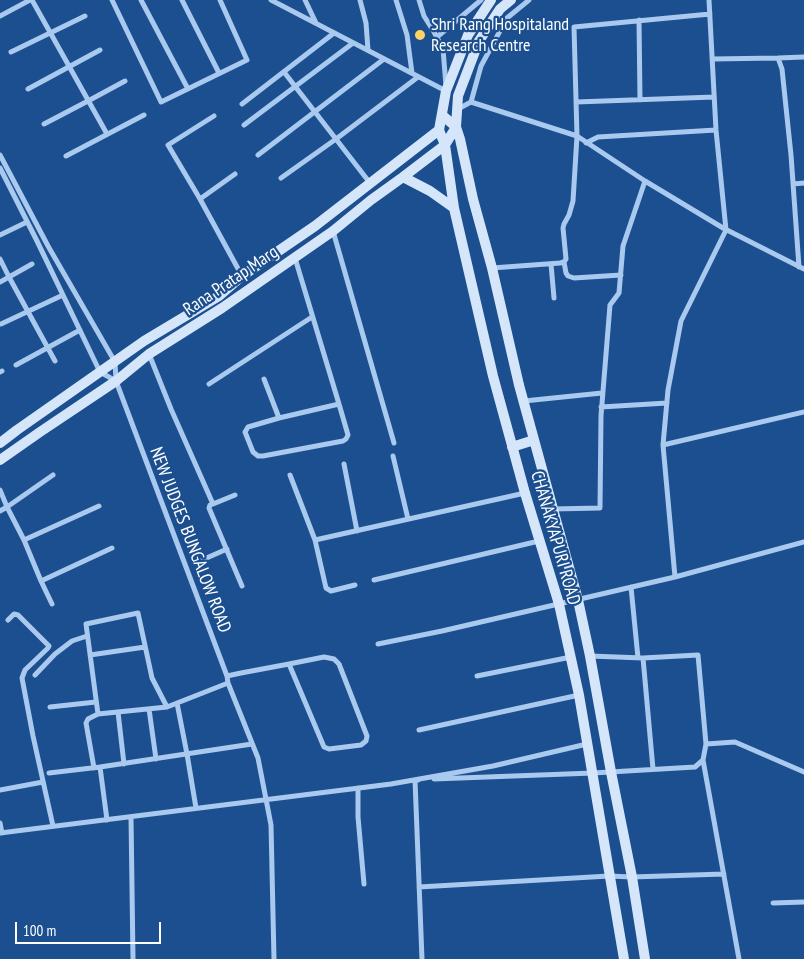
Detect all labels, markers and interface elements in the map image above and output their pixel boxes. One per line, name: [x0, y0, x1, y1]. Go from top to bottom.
place label: Shri Rang Hospitaland Research Centre: [431, 14, 569, 56]
marker: Shri Rang Hospitaland Research Centre: [413, 28, 427, 42]
street label: Rana Pratap Marg: [179, 241, 283, 321]
street label: NEW JUDGES BUNGALOW ROAD: [145, 444, 235, 636]
street label: CHANAKYAPURI ROAD: [526, 468, 584, 608]
scale bar: [18, 912, 164, 944]
text: 100 m: [23, 921, 56, 940]

